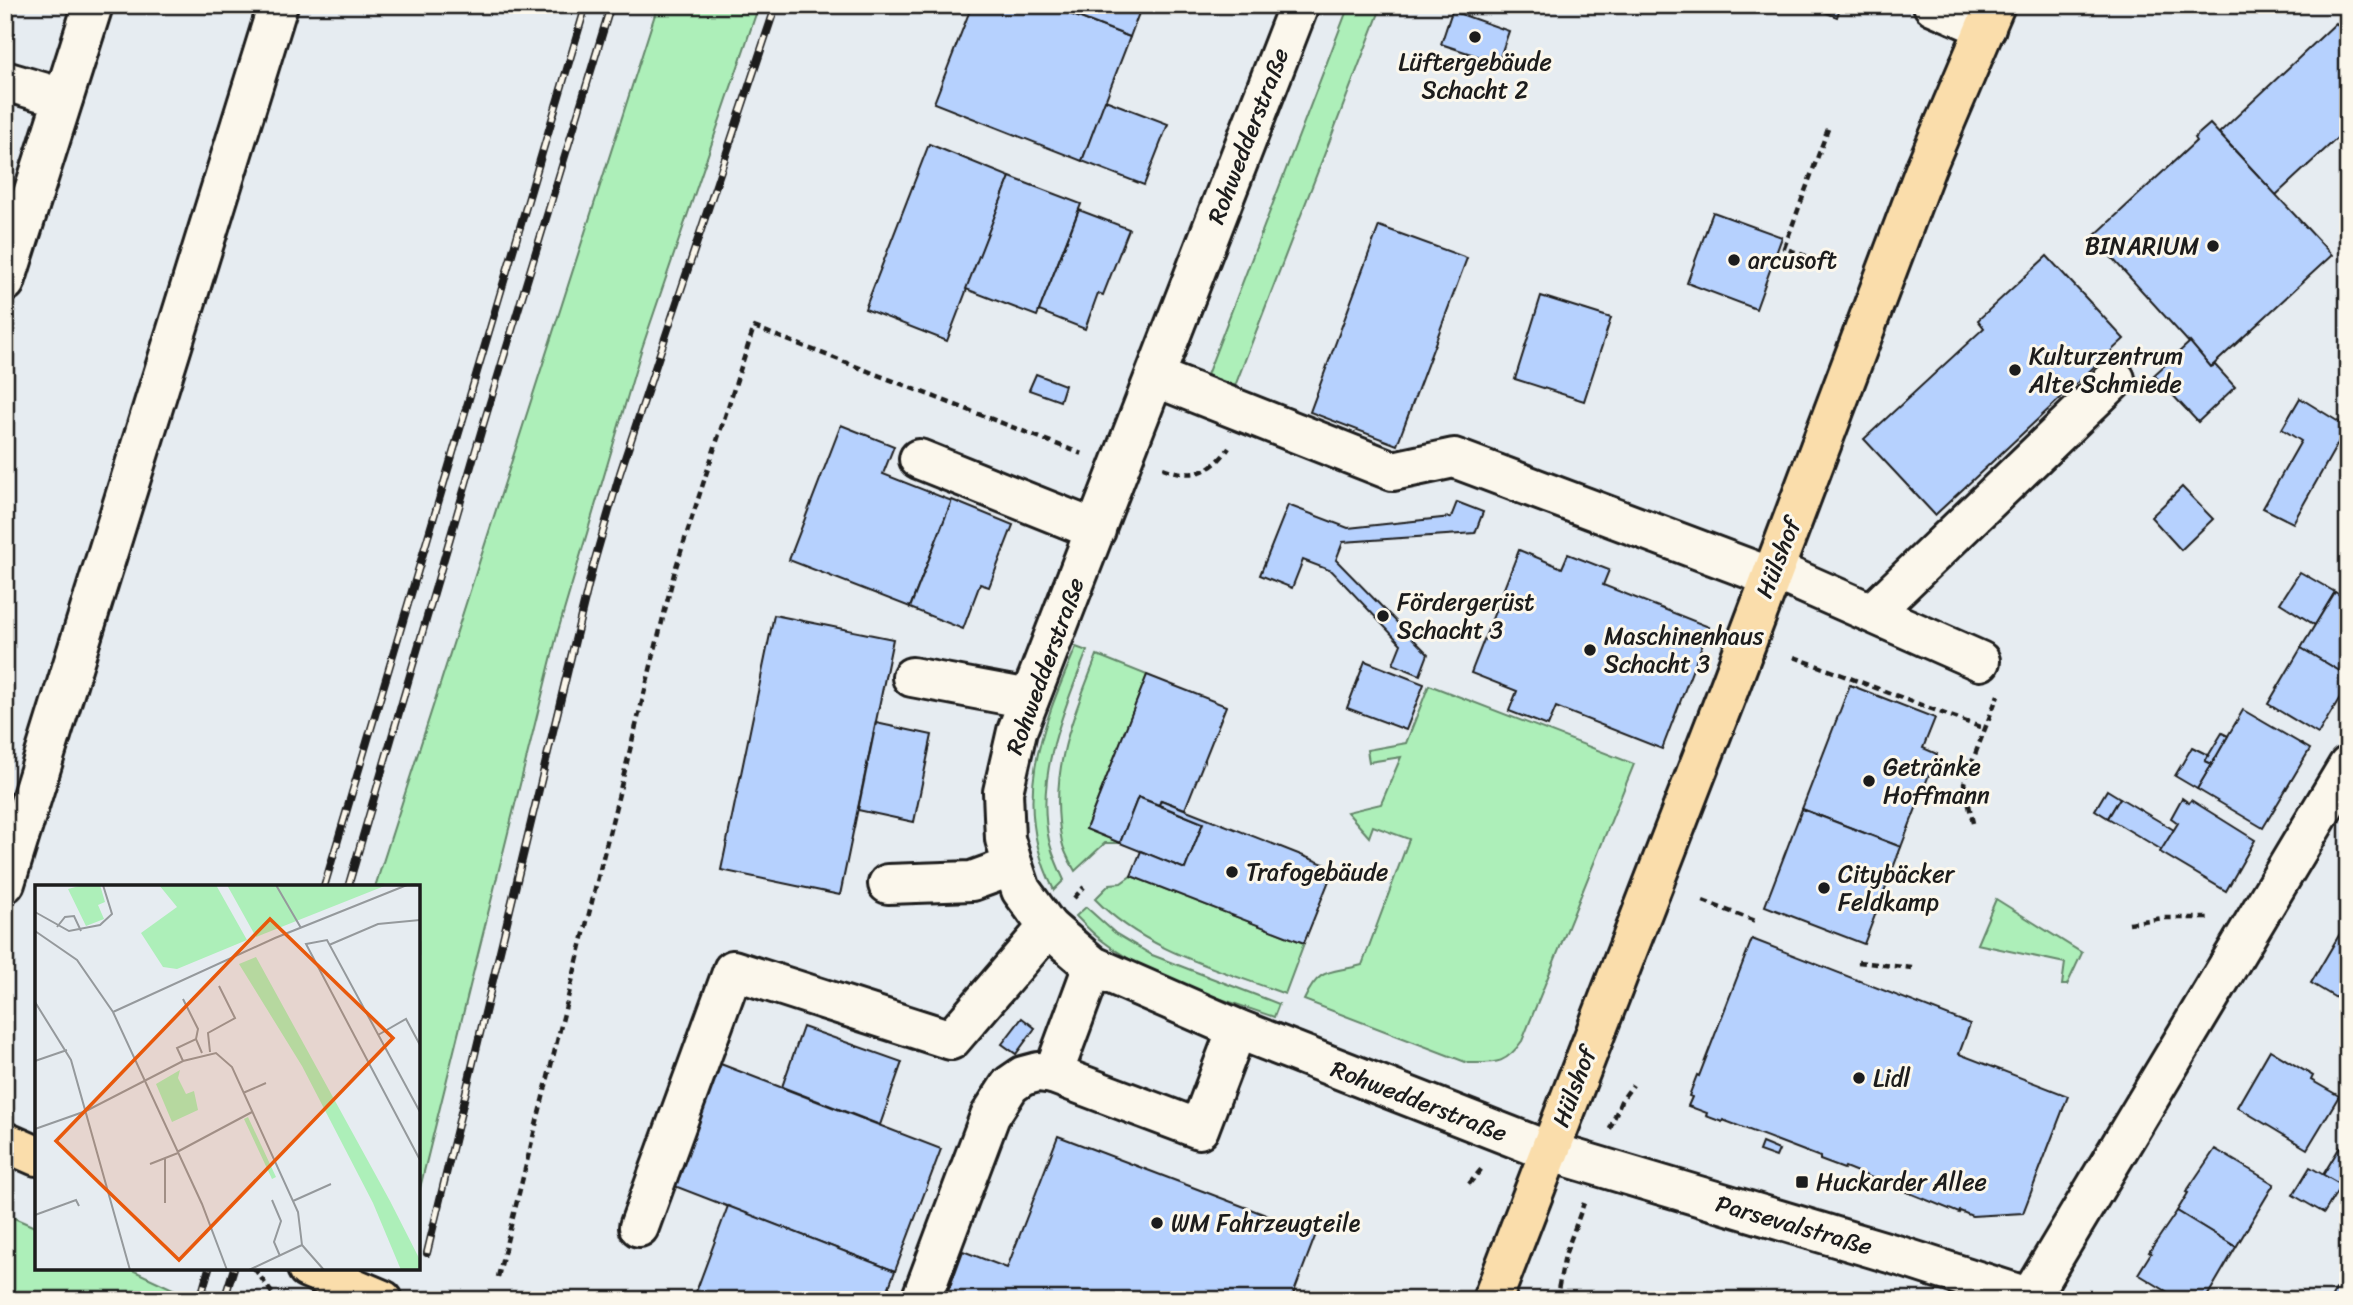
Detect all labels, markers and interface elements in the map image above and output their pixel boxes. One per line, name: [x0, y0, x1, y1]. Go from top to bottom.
marker: Lüftergebäude Schacht 2: [1467, 29, 1483, 45]
place label: Lüftergebäude Schacht 2: [1398, 41, 1552, 111]
street label: Rohwedderstraße: [1195, 42, 1301, 230]
place label: BINARIUM: [2085, 225, 2199, 267]
marker: BINARIUM: [2205, 238, 2221, 254]
place label: arcusoft: [1748, 239, 1837, 281]
marker: arcusoft: [1726, 252, 1742, 268]
place label: Kulturzentrum Alte Schmiede: [2028, 335, 2183, 405]
marker: Kulturzentrum Alte Schmiede: [2007, 362, 2023, 378]
street label: Hülshof: [1743, 509, 1814, 604]
street label: Rohwedderstraße: [993, 571, 1097, 761]
place label: Fördergerüst Schacht 3: [1397, 581, 1534, 651]
marker: Fördergerüst Schacht 3: [1375, 608, 1391, 624]
place label: Maschinenhaus Schacht 3: [1604, 615, 1765, 685]
marker: Maschinenhaus Schacht 3: [1582, 642, 1598, 658]
place label: Getränke Hoffmann: [1883, 746, 1990, 816]
marker: Getränke Hoffmann: [1861, 773, 1877, 789]
place label: Trafogebäude: [1246, 851, 1388, 893]
place label: Citybäcker Feldkamp: [1838, 853, 1955, 923]
marker: Trafogebäude: [1224, 864, 1240, 880]
marker: Citybäcker Feldkamp: [1816, 880, 1832, 896]
inset map: [35, 885, 420, 1270]
street label: Hülshof: [1540, 1038, 1609, 1133]
street label: Rohwedderstraße: [1325, 1048, 1513, 1154]
place label: Lidl: [1873, 1057, 1911, 1099]
marker: Lidl: [1851, 1070, 1867, 1086]
place label: Huckarder Allee: [1816, 1161, 1987, 1203]
marker: Huckarder Allee: [1794, 1174, 1810, 1190]
street label: Parsevalstraße: [1711, 1183, 1877, 1267]
place label: WM Fahrzeugteile: [1171, 1202, 1361, 1244]
marker: WM Fahrzeugteile: [1149, 1215, 1165, 1231]

